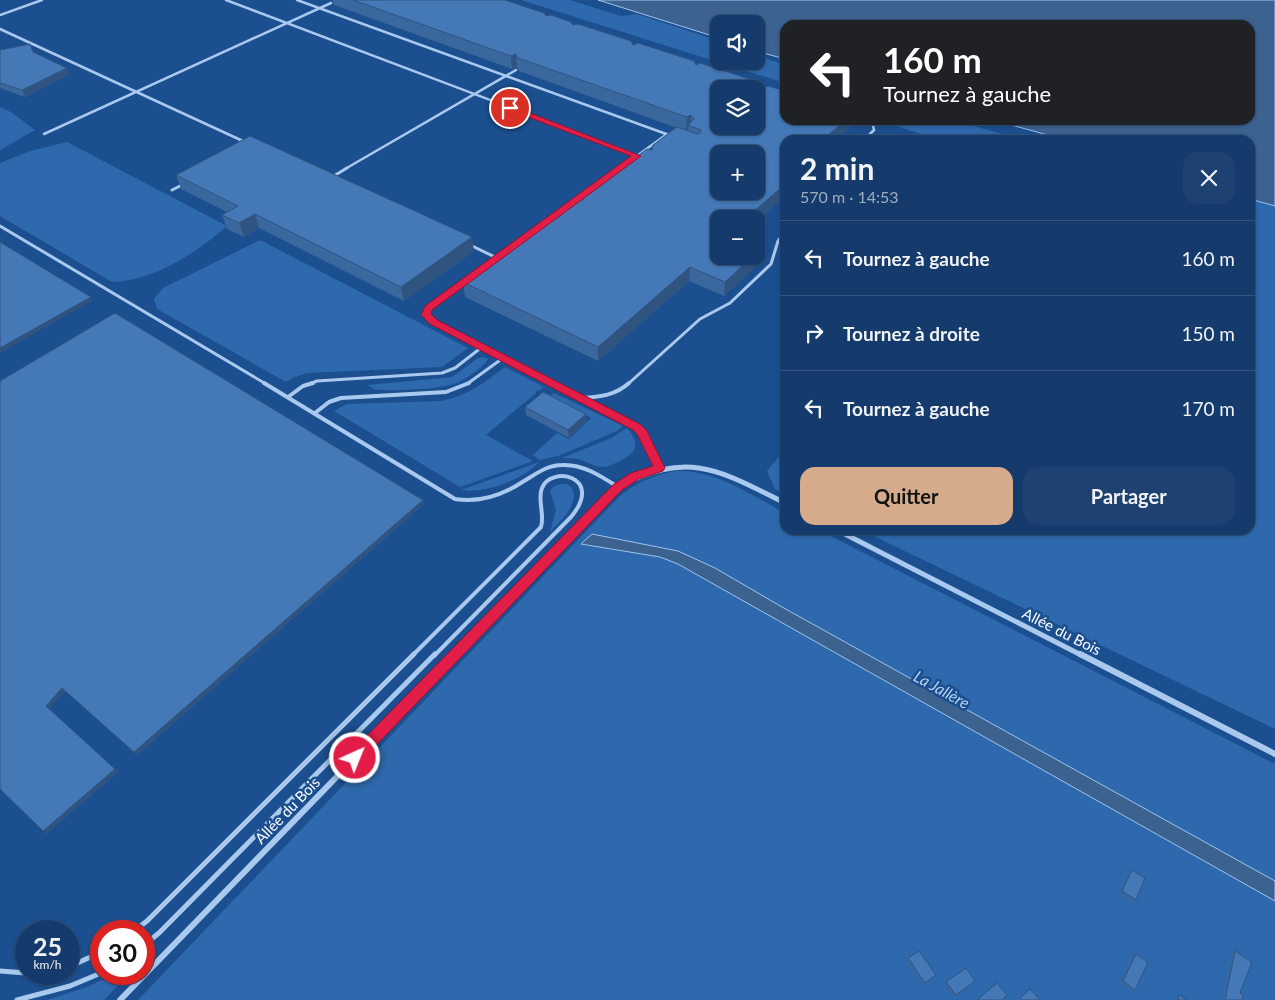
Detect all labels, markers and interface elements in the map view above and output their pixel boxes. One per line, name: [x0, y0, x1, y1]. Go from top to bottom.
map controls: [710, 15, 765, 265]
button: sound: [710, 15, 765, 70]
text: 160 m: [883, 38, 982, 80]
icon: left: [800, 40, 865, 105]
button: layers: [710, 80, 765, 135]
text: Tournez à gauche: [883, 80, 1051, 107]
pin: [489, 87, 531, 129]
icon: arrive: [496, 94, 524, 122]
button: +: [710, 145, 765, 200]
text: 2 min: [800, 150, 874, 186]
button: close: [1183, 152, 1235, 204]
text: 570 m · 14:53: [800, 187, 899, 206]
button: −: [710, 210, 765, 265]
icon: left: [800, 244, 828, 272]
text: Tournez à gauche: [843, 247, 990, 270]
text: 160 m: [1181, 247, 1235, 270]
icon: right: [800, 319, 828, 347]
text: Tournez à droite: [843, 322, 980, 345]
text: 150 m: [1181, 322, 1235, 345]
icon: left: [800, 394, 828, 422]
text: Tournez à gauche: [843, 397, 990, 420]
text: 170 m: [1181, 397, 1235, 420]
button: Quitter: [800, 467, 1013, 525]
button: Partager: [1023, 467, 1235, 525]
street label: Allée du Bois: [1020, 604, 1104, 658]
water label: La Jallère: [911, 666, 974, 712]
position arrow: [328, 731, 380, 783]
street label: Allée du Bois: [251, 773, 323, 847]
speed limit sign: 30: [90, 920, 155, 985]
text: 25: [33, 931, 62, 961]
text: km/h: [33, 957, 62, 972]

